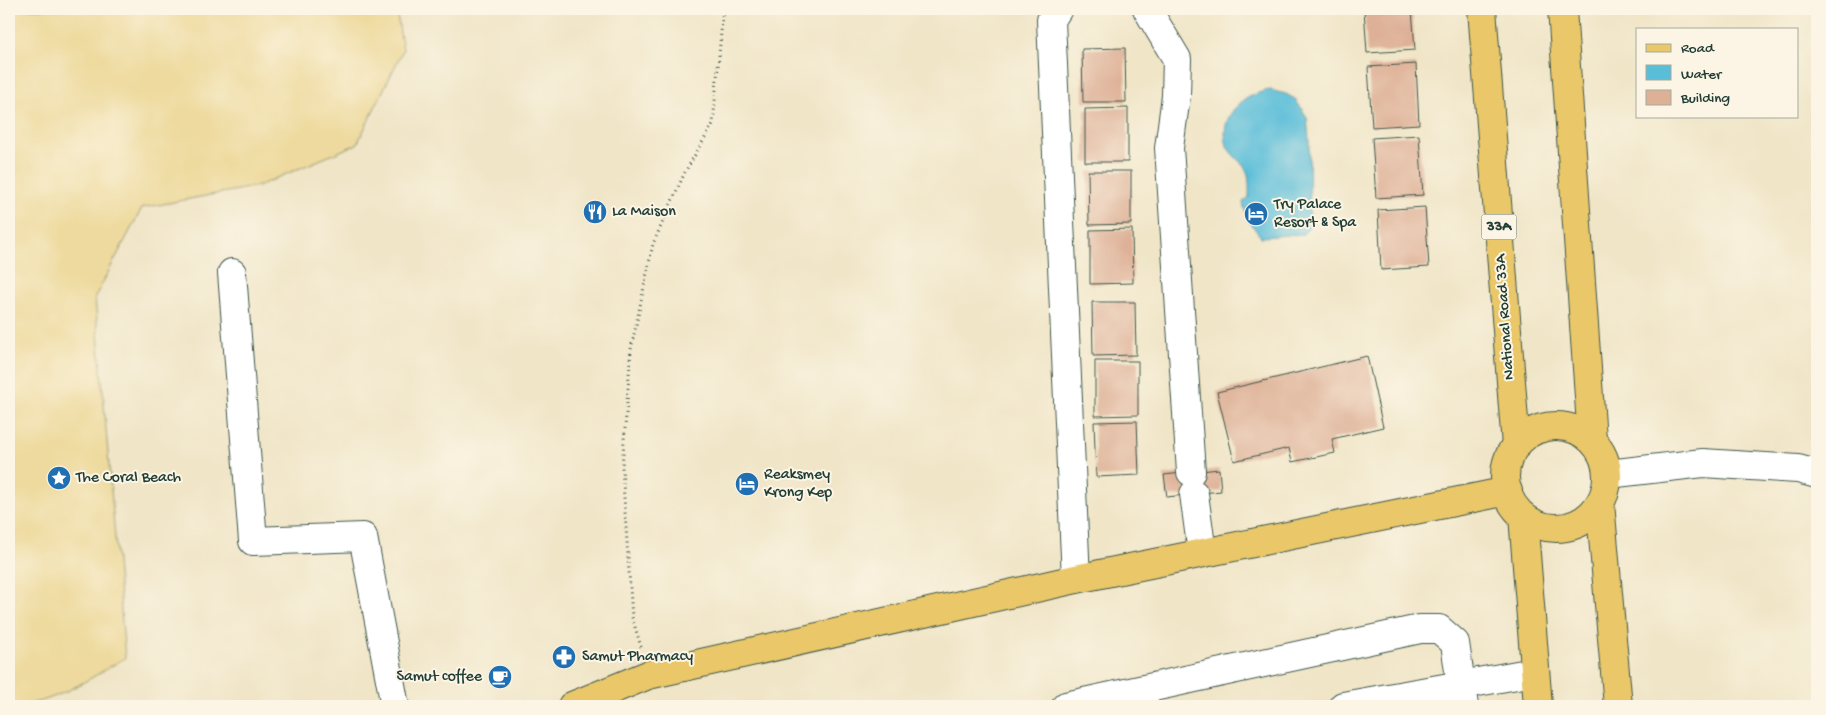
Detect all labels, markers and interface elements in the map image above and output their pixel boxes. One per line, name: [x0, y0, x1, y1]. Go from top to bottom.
legend: [1636, 28, 1798, 118]
text: Road: [1681, 40, 1715, 58]
text: Water: [1681, 66, 1723, 84]
text: Building: [1680, 90, 1730, 108]
place label: Try Palace Resort & Spa: [1273, 196, 1357, 233]
restaurant icon: La Maison: [582, 199, 608, 225]
hotel icon: Try Palace Resort & Spa: [1243, 201, 1269, 227]
place label: La Maison: [612, 203, 676, 222]
road number: 33A: [1482, 214, 1516, 240]
street label: National Road 33A: [1492, 252, 1520, 381]
place icon: The Coral Beach: [46, 465, 72, 491]
place label: Reaksmey Krong Kep: [764, 466, 832, 503]
place label: The Coral Beach: [75, 469, 181, 488]
hotel icon: Reaksmey Krong Kep: [734, 471, 760, 497]
pharmacy icon: Samut Pharmacy: [551, 644, 577, 670]
place label: Samut Pharmacy: [582, 648, 693, 667]
cafe icon: Samut coffee: [487, 664, 513, 690]
place label: Samut coffee: [396, 668, 483, 687]

